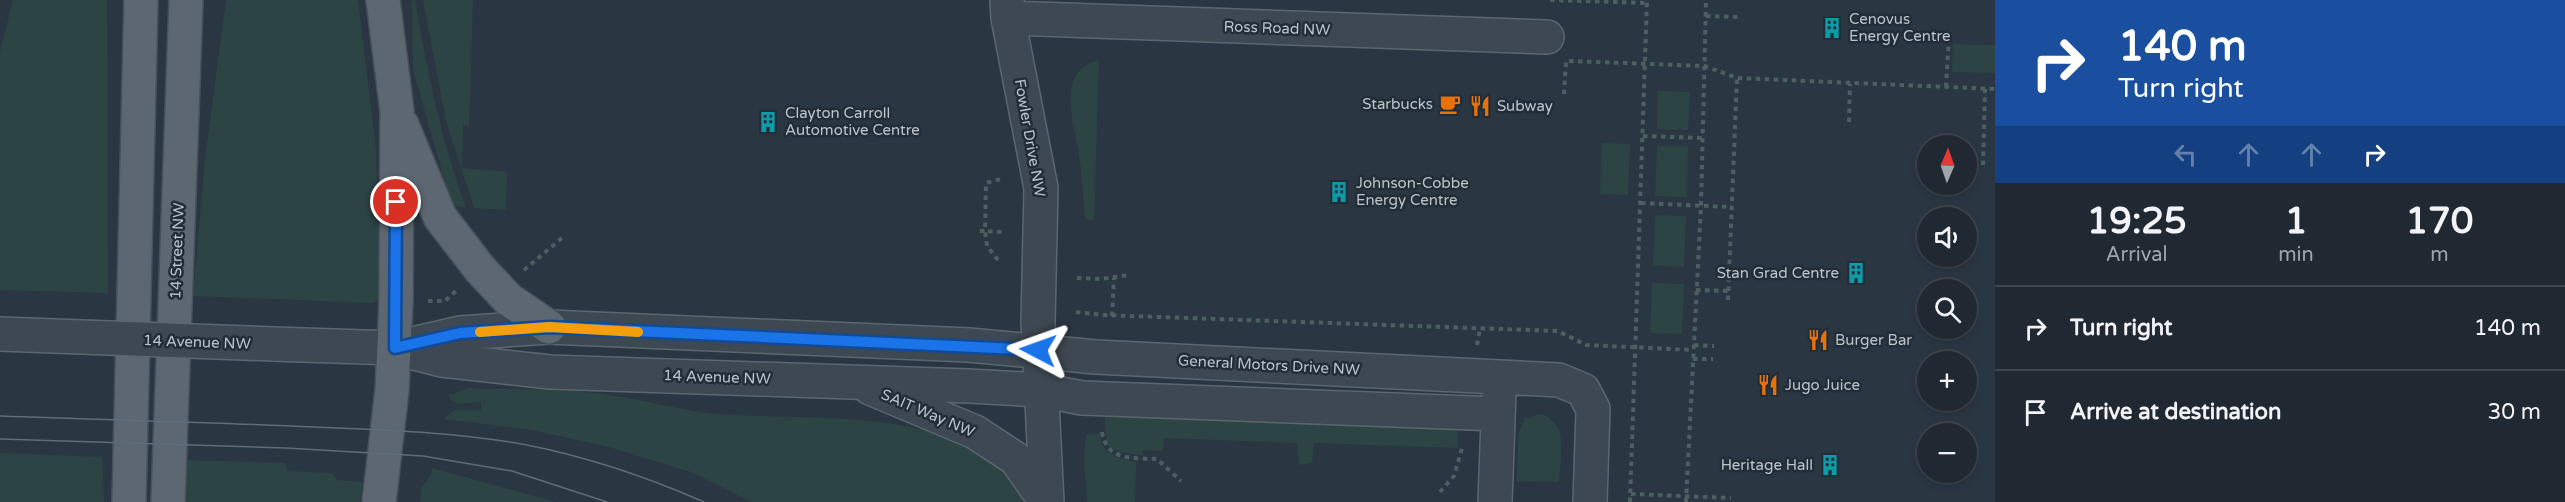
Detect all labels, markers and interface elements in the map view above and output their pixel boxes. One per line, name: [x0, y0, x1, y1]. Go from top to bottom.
place label: Cenovus Energy Centre: [1849, 10, 1950, 45]
building icon: Cenovus Energy Centre: [1820, 16, 1844, 40]
street label: Ross Road NW: [1223, 17, 1331, 39]
text: 140 m: [2118, 21, 2247, 72]
icon: right: [2019, 24, 2097, 102]
text: Turn right: [2118, 72, 2244, 105]
street label: Fowler Drive NW: [1011, 78, 1049, 198]
cafe icon: Starbucks: [1438, 92, 1462, 116]
restaurant icon: Subway: [1468, 94, 1492, 118]
place label: Starbucks: [1362, 95, 1433, 113]
place label: Subway: [1497, 97, 1553, 115]
place label: Clayton Carroll Automotive Centre: [785, 104, 920, 139]
building icon: Clayton Carroll Automotive Centre: [756, 110, 780, 134]
north arrow: [1917, 135, 1977, 195]
map controls: [1917, 135, 1977, 483]
icon: left: [2169, 138, 2202, 171]
icon: ahead: [2232, 138, 2265, 171]
icon: ahead: [2295, 138, 2328, 171]
icon: right: [2358, 138, 2391, 171]
place label: Johnson-Cobbe Energy Centre: [1356, 174, 1469, 209]
pin: [370, 176, 421, 227]
building icon: Johnson-Cobbe Energy Centre: [1327, 180, 1351, 204]
icon: arrive: [379, 185, 412, 218]
text: 19:25: [2087, 200, 2187, 243]
text: 1: [2285, 200, 2307, 243]
text: 170: [2405, 200, 2473, 243]
street label: 14 Street NW: [166, 202, 188, 300]
button: sound: [1917, 207, 1977, 267]
text: Arrival: [2106, 243, 2168, 267]
text: min: [2278, 243, 2314, 267]
text: m: [2430, 243, 2449, 267]
building icon: Stan Grad Centre: [1844, 261, 1868, 285]
place label: Stan Grad Centre: [1717, 264, 1839, 282]
button: search: [1917, 279, 1977, 339]
icon: right: [2019, 312, 2052, 345]
text: Turn right: [2070, 315, 2172, 341]
text: 140 m: [2474, 315, 2541, 341]
position arrow: [1006, 318, 1070, 382]
restaurant icon: Burger Bar: [1806, 328, 1830, 352]
street label: 14 Avenue NW: [143, 331, 251, 353]
place label: Burger Bar: [1835, 331, 1912, 349]
street label: General Motors Drive NW: [1178, 351, 1360, 379]
button: +: [1917, 351, 1977, 411]
street label: 14 Avenue NW: [663, 366, 771, 388]
restaurant icon: Jugo Juice: [1756, 373, 1780, 397]
place label: Jugo Juice: [1785, 376, 1860, 394]
street label: SAIT Way NW: [879, 385, 977, 441]
icon: arrive: [2019, 396, 2052, 429]
text: Arrive at destination: [2070, 399, 2281, 425]
text: 30 m: [2487, 399, 2541, 425]
button: −: [1917, 423, 1977, 483]
building icon: Heritage Hall: [1818, 453, 1842, 477]
place label: Heritage Hall: [1721, 456, 1813, 474]

